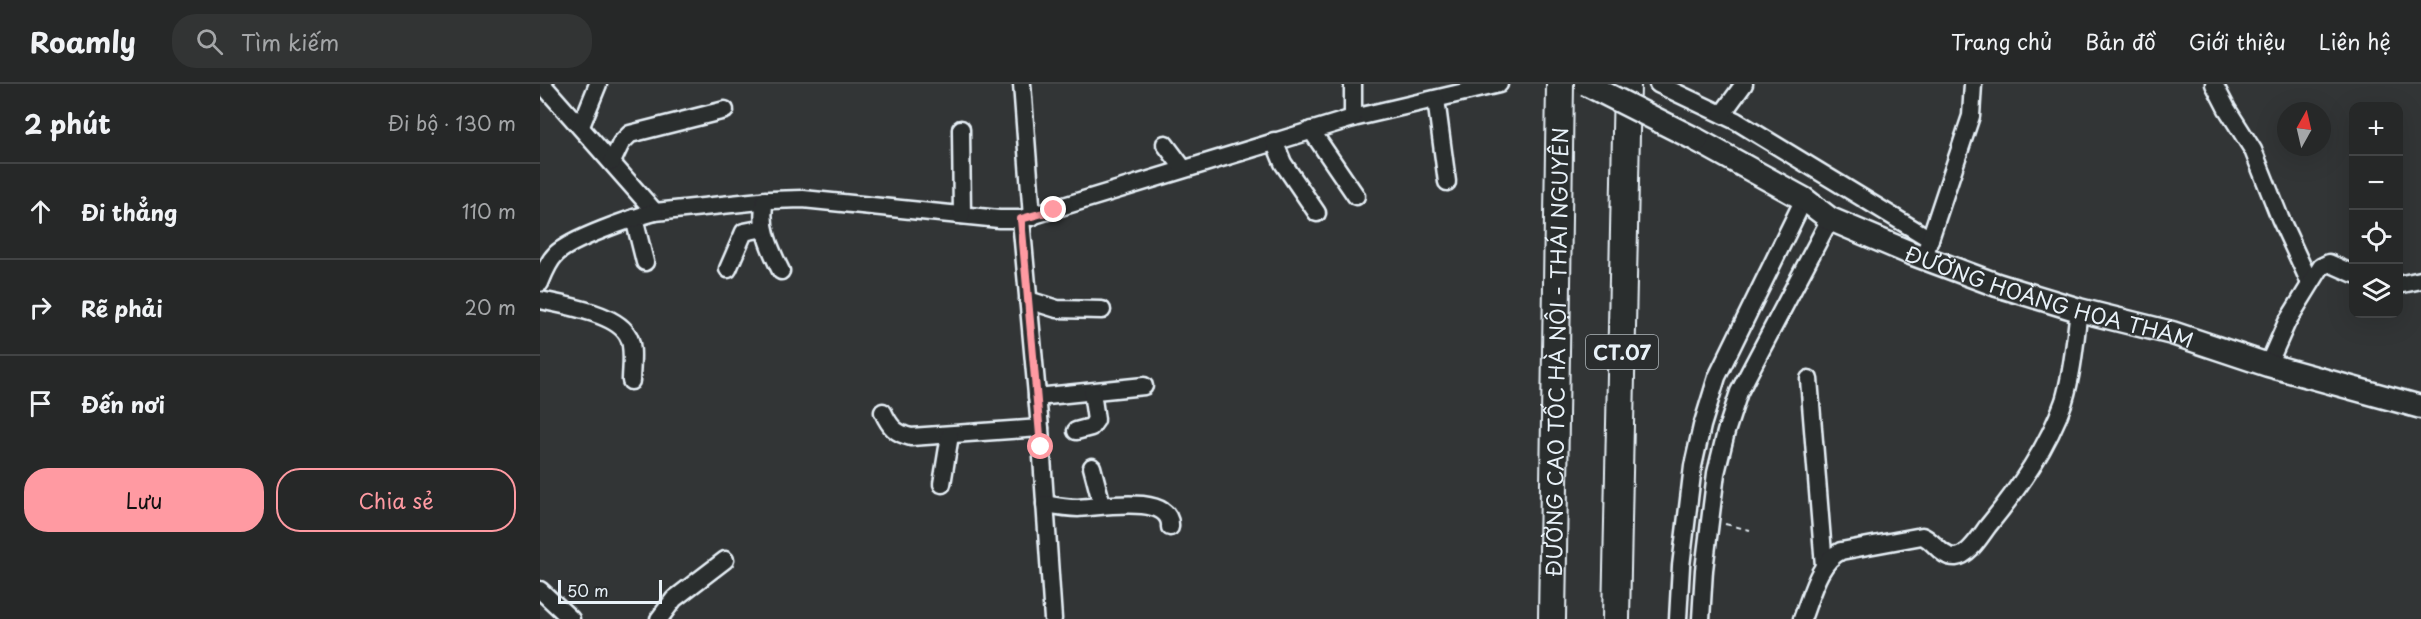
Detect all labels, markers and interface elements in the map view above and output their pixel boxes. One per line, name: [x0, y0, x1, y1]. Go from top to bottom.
search box: [172, 14, 592, 68]
text: Roamly: [30, 20, 136, 63]
icon: search: [193, 25, 226, 58]
text: Tìm kiếm: [241, 25, 339, 58]
text: Trang chủ: [1951, 25, 2052, 57]
text: Bản đồ: [2085, 25, 2156, 57]
text: Giới thiệu: [2189, 25, 2286, 57]
text: Liên hệ: [2319, 25, 2391, 57]
north arrow: [2277, 102, 2331, 156]
map controls: [2349, 102, 2403, 318]
button: +: [2349, 102, 2403, 156]
text: 2 phút: [24, 104, 111, 143]
text: Đi bộ · 130 m: [388, 108, 516, 138]
street label: ĐƯỜNG CAO TỐC HÀ NỘI - THÁI NGUYÊN: [1537, 127, 1575, 577]
button: −: [2349, 156, 2403, 210]
icon: ahead: [24, 195, 57, 228]
text: Đi thẳng: [81, 195, 177, 228]
text: 110 m: [462, 196, 516, 226]
route end: [1040, 196, 1066, 222]
button: locate: [2349, 210, 2403, 264]
street label: ĐƯỜNG HOÀNG HOA THÁM: [1901, 236, 2198, 355]
button: layers: [2349, 264, 2403, 318]
icon: right: [24, 291, 57, 324]
text: Rẽ phải: [81, 291, 163, 324]
text: 20 m: [464, 292, 516, 322]
road number: CT.07: [1586, 335, 1658, 369]
icon: arrive: [24, 387, 57, 420]
text: Đến nơi: [81, 387, 165, 420]
route start: [1027, 433, 1053, 459]
button: Lưu: [24, 468, 264, 532]
button: Chia sẻ: [276, 468, 516, 532]
scale bar: [558, 577, 662, 604]
text: 50 m: [567, 578, 608, 602]

